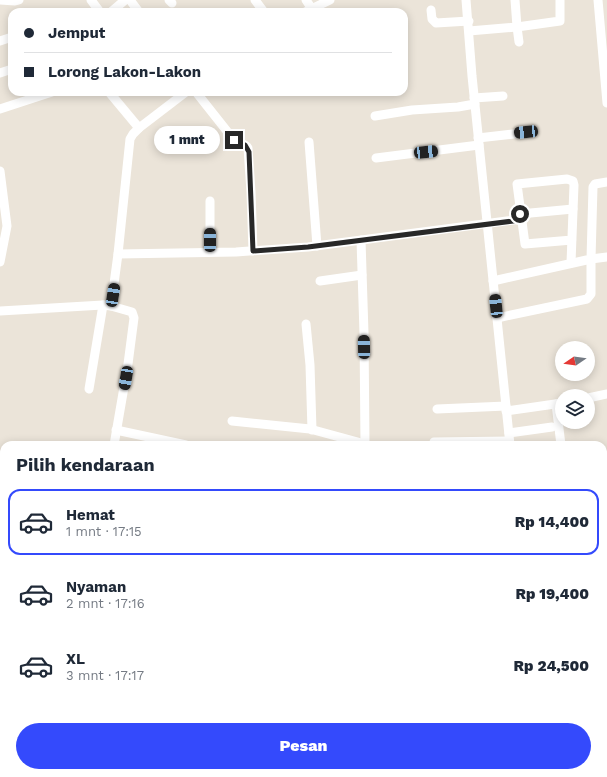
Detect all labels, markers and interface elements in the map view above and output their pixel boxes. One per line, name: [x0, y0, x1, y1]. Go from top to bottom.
text: Jemput: [48, 24, 105, 42]
text: Lorong Lakon-Lakon: [48, 63, 201, 81]
car: [513, 125, 539, 139]
callout: 1 mnt: [154, 126, 220, 154]
route end: [225, 131, 243, 149]
text: 1 mnt: [169, 132, 205, 147]
car: [413, 145, 439, 159]
route start: [511, 205, 529, 223]
car: [204, 228, 216, 252]
car: [105, 282, 121, 308]
car: [489, 293, 503, 319]
car: [358, 335, 370, 359]
north arrow: [555, 341, 595, 381]
map controls: [555, 341, 595, 429]
car: [118, 365, 134, 391]
button: layers: [555, 389, 595, 429]
text: Pilih kendaraan: [16, 454, 155, 475]
icon: car: [18, 504, 54, 540]
text: Hemat: [66, 506, 115, 524]
text: Rp 14,400: [515, 513, 589, 531]
text: 1 mnt · 17:15: [66, 524, 142, 539]
icon: car: [18, 576, 54, 612]
text: Nyaman: [66, 578, 126, 596]
text: Rp 19,400: [515, 585, 589, 603]
text: 2 mnt · 17:16: [66, 596, 145, 611]
icon: car: [18, 648, 54, 684]
text: XL: [66, 650, 85, 668]
text: Rp 24,500: [514, 657, 589, 675]
text: 3 mnt · 17:17: [66, 668, 144, 683]
button: Pesan: [16, 723, 591, 769]

